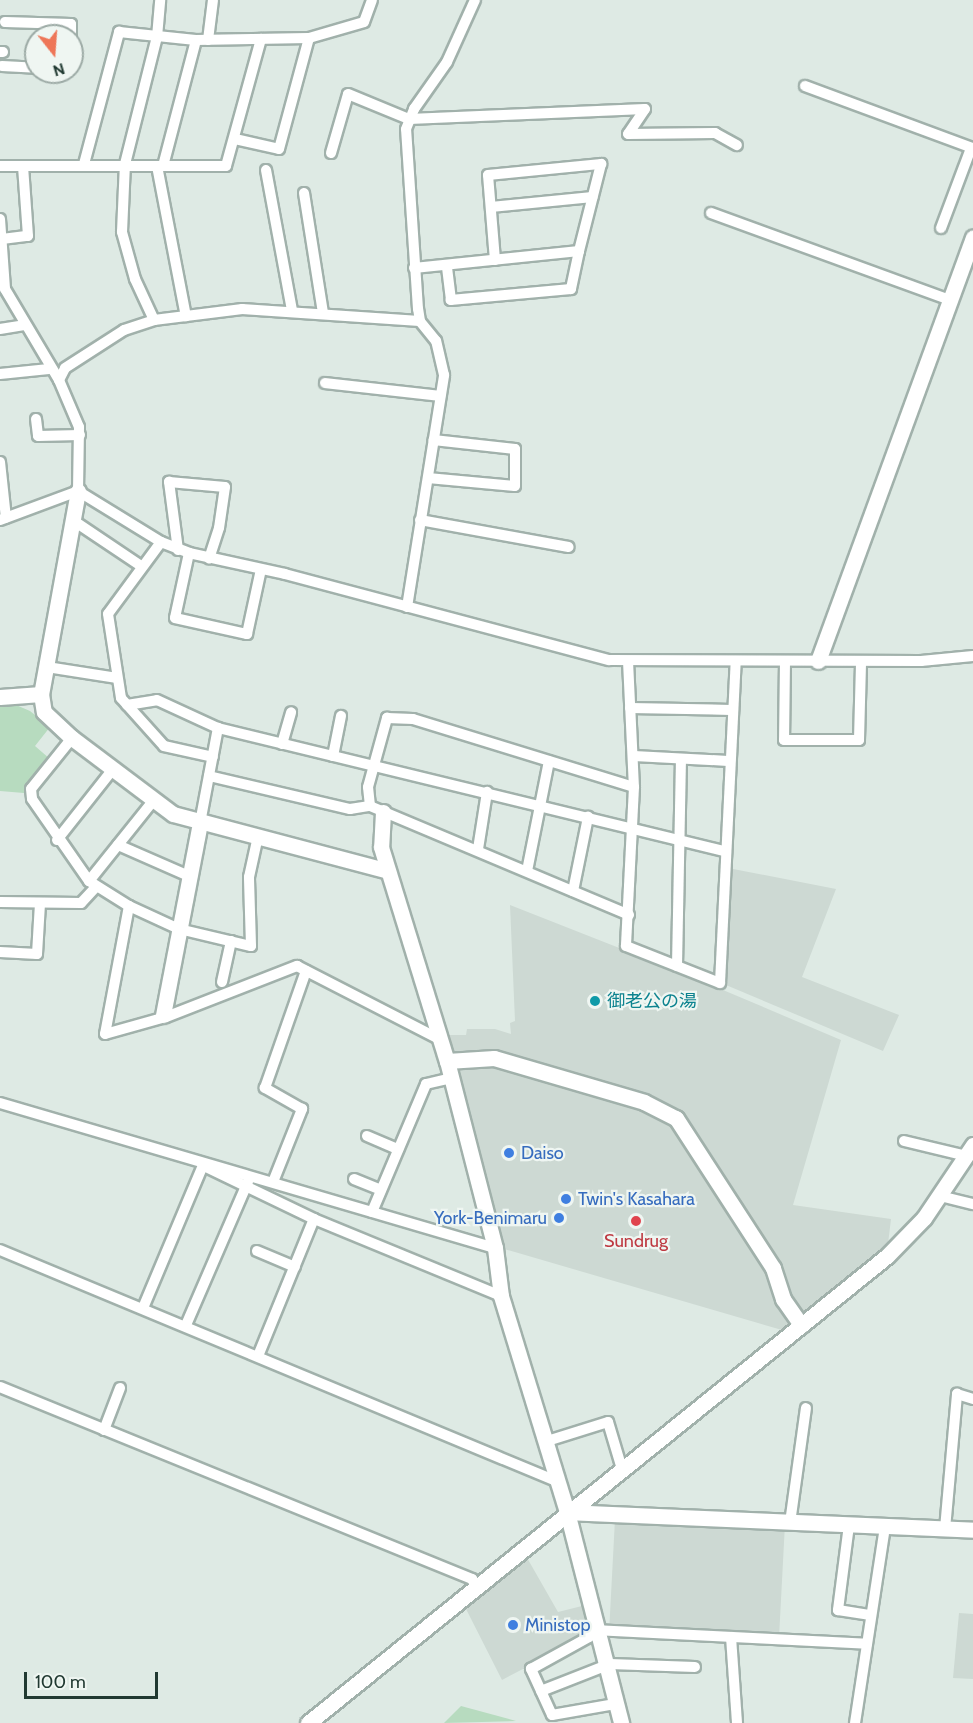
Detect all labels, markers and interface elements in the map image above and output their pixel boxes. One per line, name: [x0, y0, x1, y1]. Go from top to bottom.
north arrow: [24, 24, 84, 84]
text: N: [51, 59, 67, 81]
place label: 御老公の湯: [607, 990, 697, 1012]
marker: 御老公の湯: [588, 994, 602, 1008]
place label: Daiso: [521, 1142, 564, 1164]
marker: Daiso: [502, 1146, 516, 1160]
place label: Twin's Kasahara: [578, 1188, 695, 1210]
marker: Twin's Kasahara: [559, 1192, 573, 1206]
place label: York-Benimaru: [434, 1207, 547, 1229]
marker: York-Benimaru: [552, 1211, 566, 1225]
marker: Sundrug: [629, 1214, 643, 1228]
place label: Sundrug: [604, 1230, 668, 1252]
place label: Ministop: [525, 1614, 591, 1636]
marker: Ministop: [506, 1618, 520, 1632]
scale bar: [27, 1660, 160, 1698]
text: 100 m: [35, 1671, 86, 1693]

